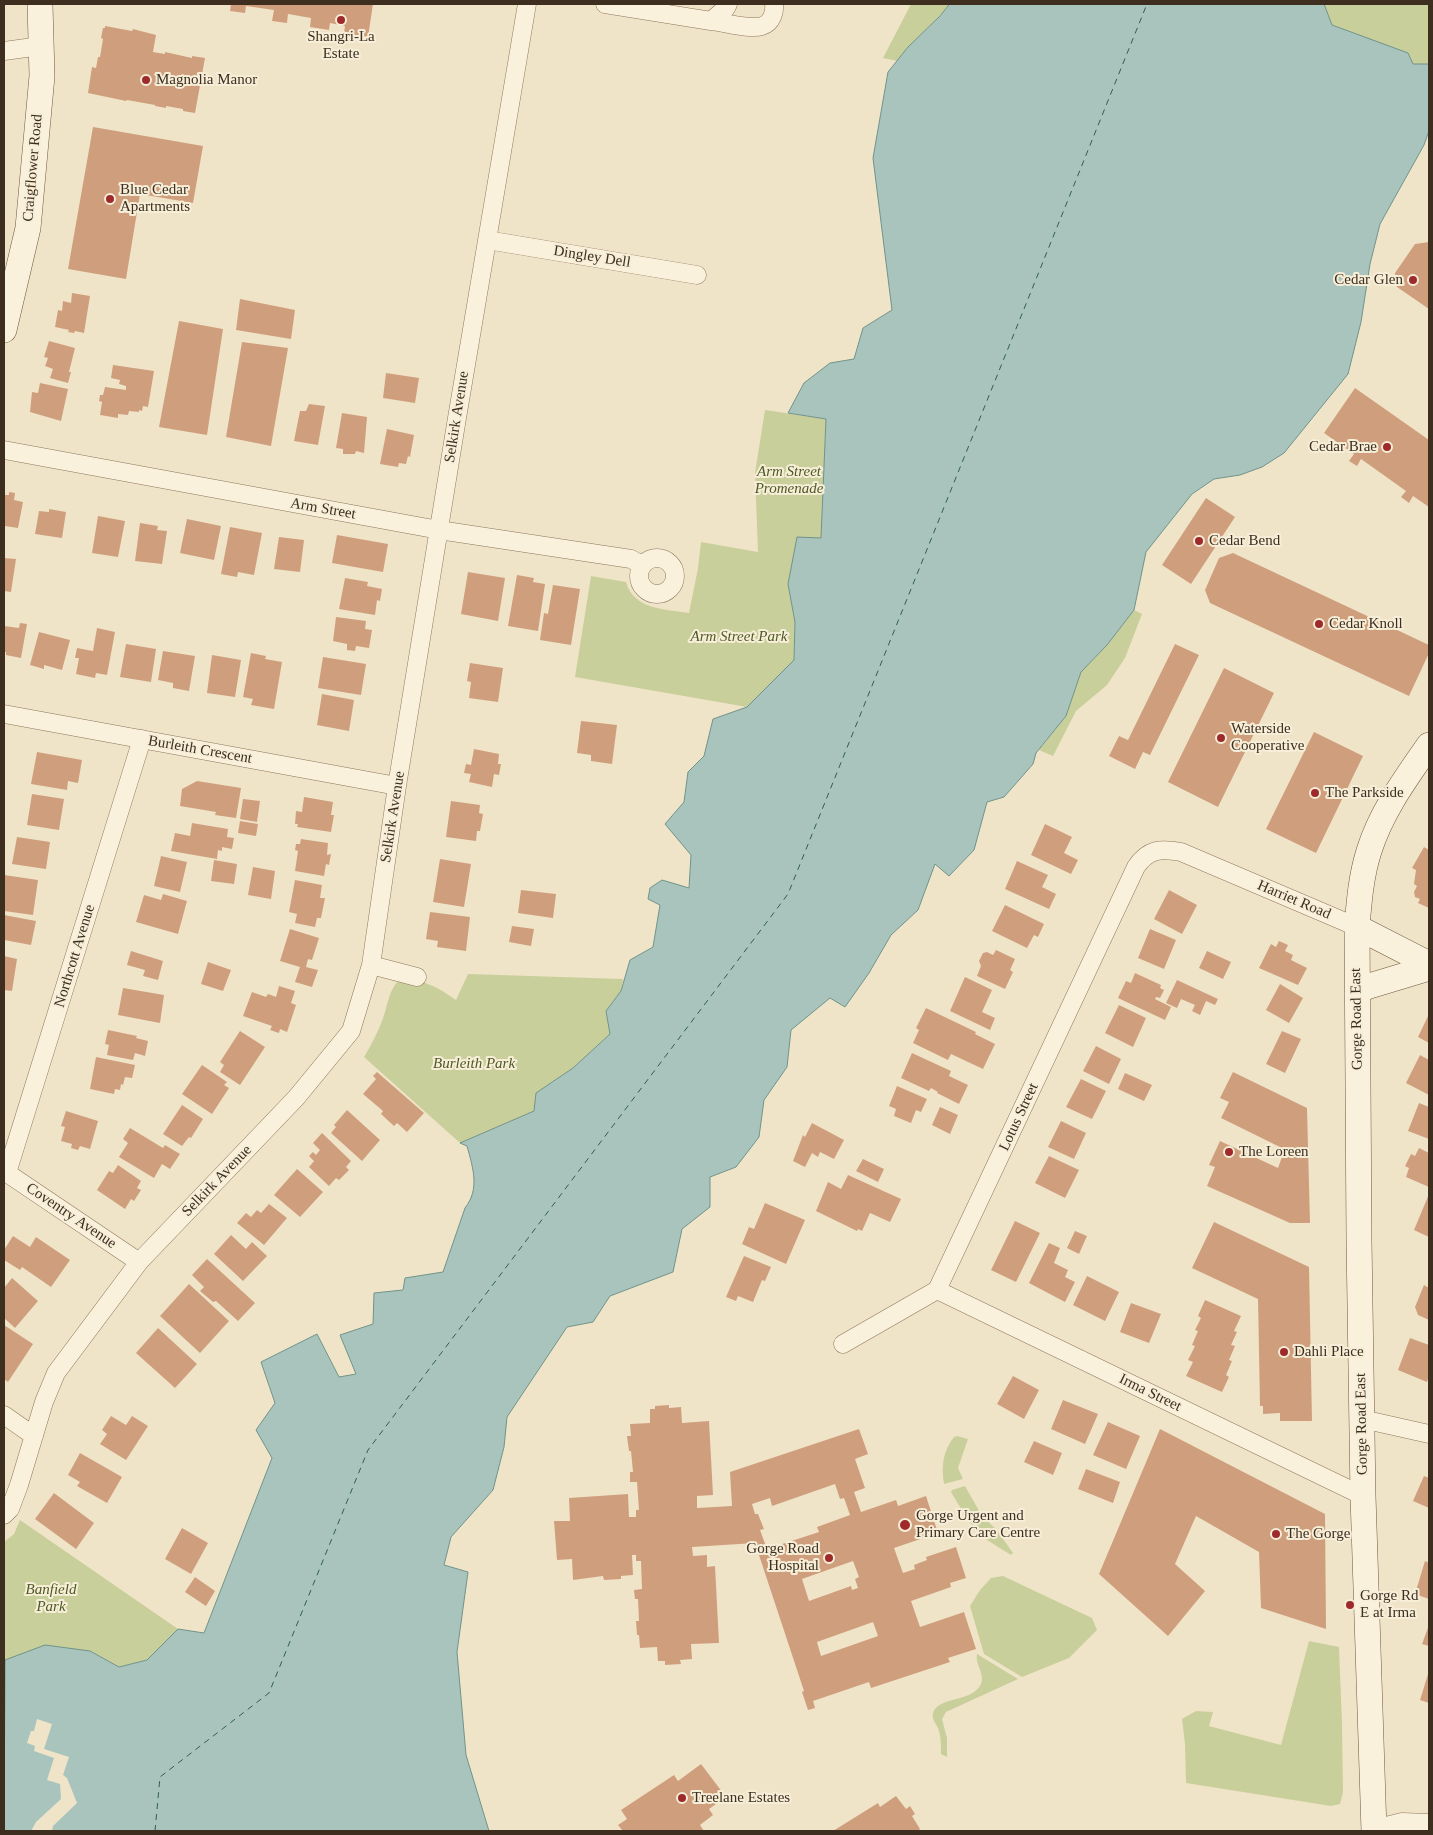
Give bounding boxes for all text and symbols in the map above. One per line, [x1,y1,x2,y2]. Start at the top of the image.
marker: Shangri-La Estate [335,14,347,26]
place label: Shangri-La Estate [307,28,375,63]
place label: Magnolia Manor [156,71,257,89]
marker: Magnolia Manor [140,74,152,86]
street label: Craigflower Road [19,113,47,223]
place label: Blue Cedar Apartments [120,181,190,216]
marker: Blue Cedar Apartments [104,193,116,205]
street label: Dingley Dell [552,242,632,272]
place label: Cedar Glen [1334,271,1403,289]
marker: Cedar Glen [1407,274,1419,286]
street label: Selkirk Avenue [441,370,473,464]
place label: Cedar Brae [1309,438,1377,456]
marker: Cedar Brae [1381,441,1393,453]
park label: Arm Street Promenade [755,463,823,498]
street label: Arm Street [289,494,357,524]
place label: Cedar Bend [1209,532,1280,550]
marker: Cedar Bend [1193,535,1205,547]
place label: Cedar Knoll [1329,615,1403,633]
marker: Cedar Knoll [1313,618,1325,630]
park label: Arm Street Park [691,628,787,646]
place label: Waterside Cooperative [1231,720,1304,755]
street label: Burleith Crescent [147,732,253,768]
marker: Waterside Cooperative [1215,732,1227,744]
street label: Selkirk Avenue [377,770,409,864]
place label: The Parkside [1325,784,1404,802]
marker: The Parkside [1309,787,1321,799]
street label: Harriet Road [1255,876,1333,924]
street label: Northcott Avenue [51,902,99,1010]
street label: Gorge Road East [1347,968,1367,1070]
park label: Burleith Park [433,1055,515,1073]
street label: Lotus Street [995,1080,1043,1154]
street label: Selkirk Avenue [178,1141,256,1221]
place label: The Loreen [1239,1143,1309,1161]
marker: The Loreen [1223,1146,1235,1158]
street label: Coventry Avenue [22,1179,120,1253]
place label: Dahli Place [1294,1343,1364,1361]
marker: Dahli Place [1278,1346,1290,1358]
street label: Irma Street [1116,1370,1184,1416]
street label: Gorge Road East [1352,1373,1372,1475]
place label: Gorge Urgent and Primary Care Centre [916,1507,1040,1542]
marker: Gorge Urgent and Primary Care Centre [898,1518,912,1532]
place label: The Gorge [1286,1525,1350,1543]
marker: The Gorge [1270,1528,1282,1540]
place label: Gorge Road Hospital [746,1540,819,1575]
marker: Gorge Road Hospital [823,1552,835,1564]
park label: Banfield Park [26,1581,76,1616]
place label: Gorge Rd E at Irma [1360,1587,1418,1622]
marker: Gorge Rd E at Irma [1344,1599,1356,1611]
place label: Treelane Estates [692,1789,790,1807]
marker: Treelane Estates [676,1792,688,1804]

